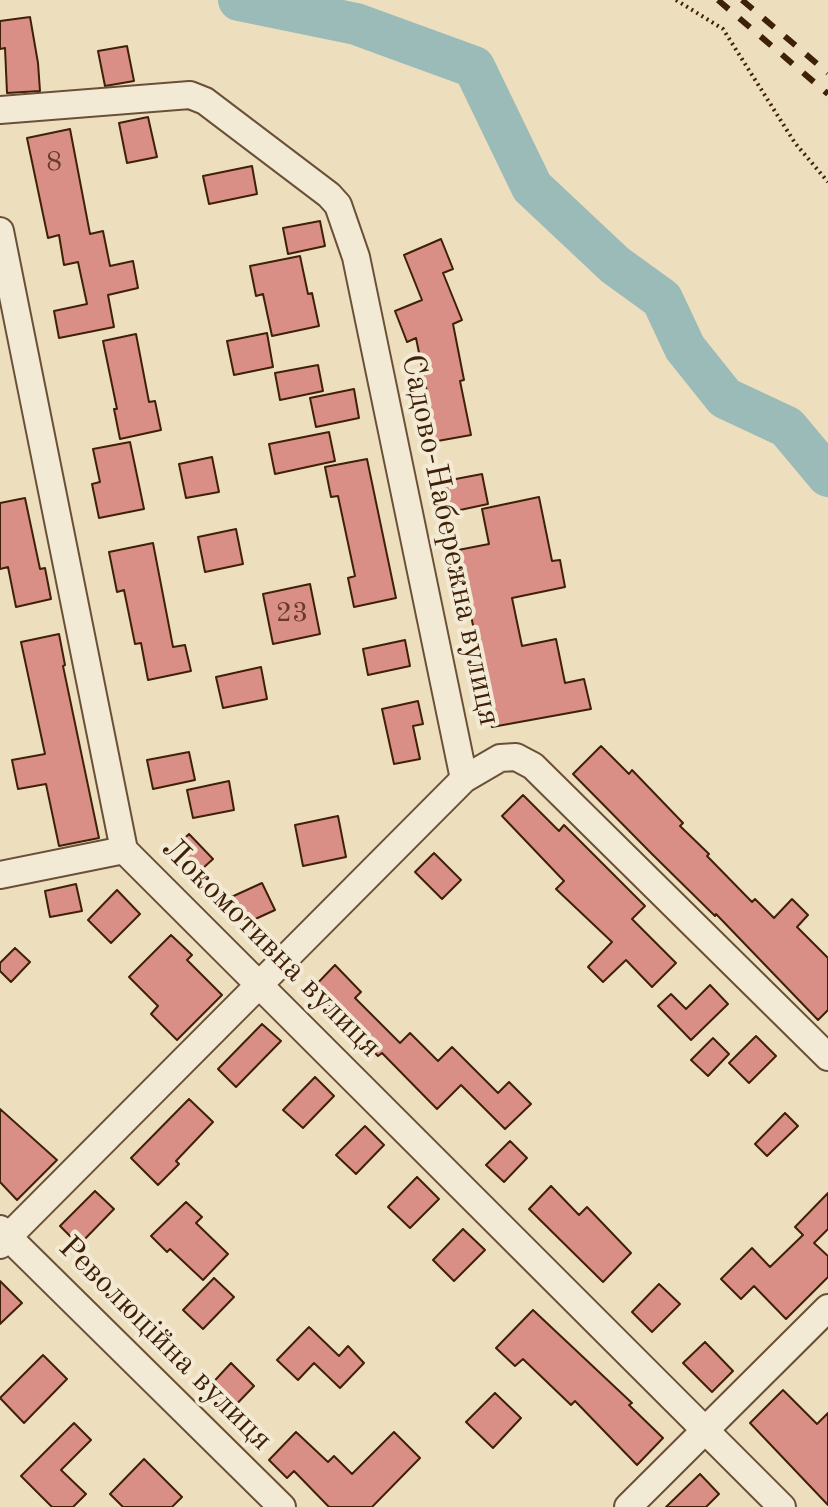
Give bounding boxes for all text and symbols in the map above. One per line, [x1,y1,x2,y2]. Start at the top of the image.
house number: 8 [46,146,62,180]
street label: Садово-Набережна вулиця [392,351,508,729]
house number: 23 [276,597,308,631]
street label: Локомотивна вулиця [153,830,389,1066]
street label: Революційна вулиця [50,1229,280,1459]

